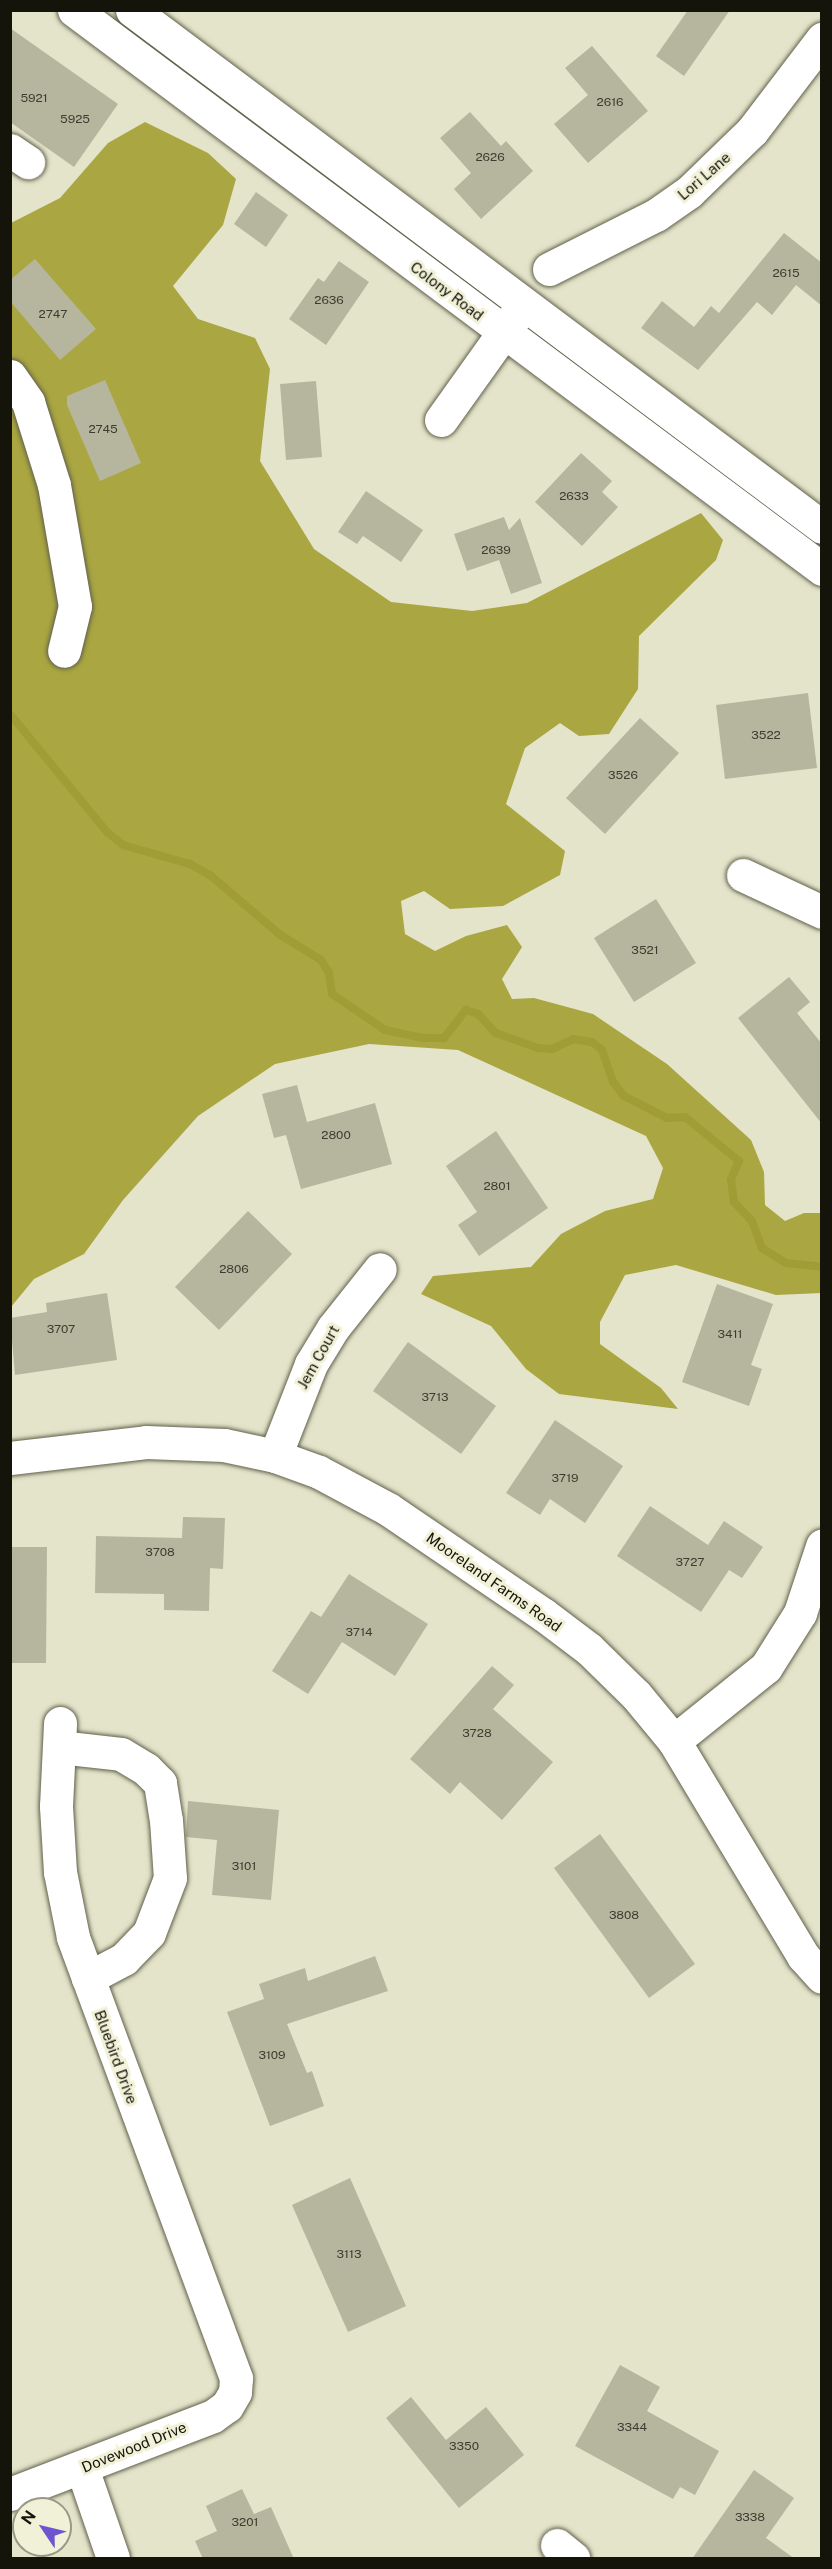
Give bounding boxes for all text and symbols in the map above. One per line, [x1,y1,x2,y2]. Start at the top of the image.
house number: 5921 [20,92,48,106]
house number: 2616 [597,96,623,110]
house number: 5925 [60,113,90,127]
street label: Lori Lane [674,148,734,204]
house number: 2626 [475,151,505,165]
street label: Colony Road [407,258,487,324]
house number: 2615 [772,267,800,281]
house number: 2636 [314,294,344,308]
house number: 2747 [39,308,67,322]
house number: 2745 [88,423,118,437]
house number: 2633 [559,490,589,504]
house number: 2639 [481,544,511,558]
house number: 3522 [751,729,781,743]
house number: 3526 [608,769,638,783]
house number: 3521 [631,944,659,958]
house number: 2800 [321,1129,351,1143]
house number: 2801 [483,1180,511,1194]
house number: 2806 [219,1263,249,1277]
street label: Jem Court [293,1322,343,1392]
house number: 3707 [47,1323,75,1337]
house number: 3411 [718,1328,742,1342]
house number: 3713 [421,1391,449,1405]
house number: 3719 [551,1472,579,1486]
street label: Mooreland Farms Road [423,1528,565,1636]
house number: 3708 [145,1546,175,1560]
house number: 3727 [676,1556,704,1570]
house number: 3714 [345,1626,373,1640]
house number: 3728 [462,1727,492,1741]
house number: 3101 [232,1860,256,1874]
house number: 3808 [609,1909,639,1923]
street label: Bluebird Drive [91,2008,141,2106]
house number: 3109 [258,2049,286,2063]
house number: 3113 [337,2248,361,2262]
street label: Dovewood Drive [79,2418,189,2476]
house number: 3344 [617,2421,647,2435]
house number: 3350 [449,2440,479,2454]
north arrow [12,2497,72,2557]
text: N [17,2507,40,2528]
house number: 3338 [735,2511,765,2525]
house number: 3201 [232,2516,258,2530]

